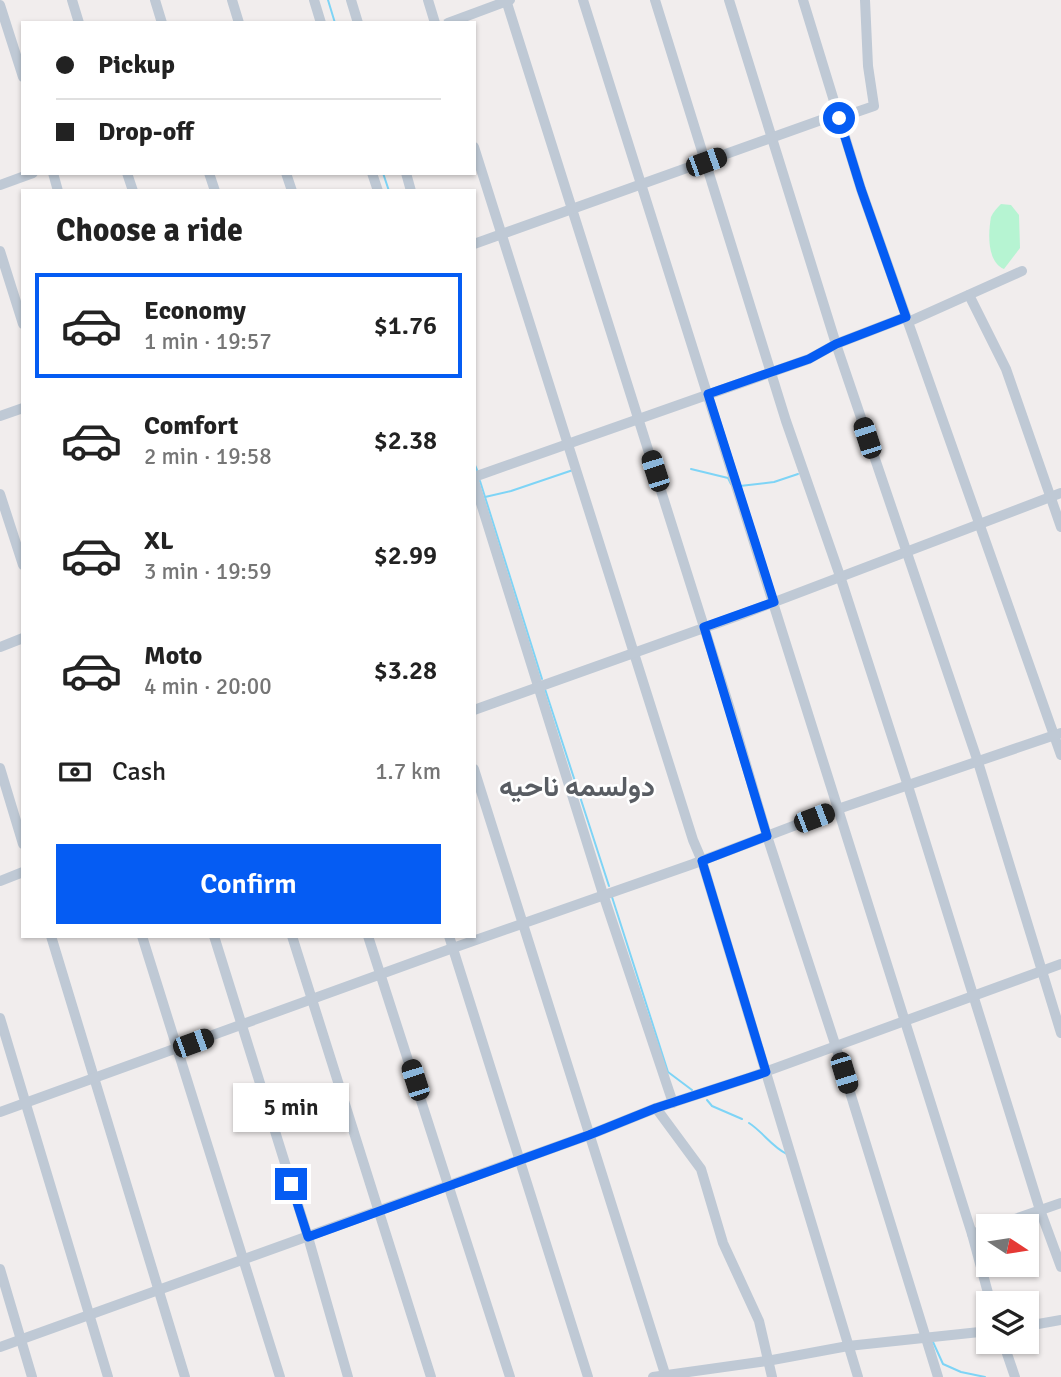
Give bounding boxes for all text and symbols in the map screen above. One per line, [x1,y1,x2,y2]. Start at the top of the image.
text: Pickup [98,49,175,81]
route start [823,102,855,134]
text: Drop-off [98,116,194,148]
car [683,145,730,179]
text: Choose a ride [56,211,243,250]
icon: car [60,294,123,357]
text: Economy [144,295,246,327]
text: $1.76 [374,310,437,342]
text: 1 min · 19:57 [144,327,272,356]
icon: car [60,409,123,472]
text: Comfort [144,410,238,442]
car [851,415,884,461]
text: $2.38 [374,425,437,457]
text: 2 min · 19:58 [144,442,272,471]
car [639,448,672,494]
icon: car [60,524,123,587]
text: XL [144,525,174,557]
text: $2.99 [374,540,437,572]
text: 3 min · 19:59 [144,557,272,586]
icon: car [60,639,123,702]
text: Moto [144,640,202,672]
text: $3.28 [374,655,437,687]
text: 4 min · 20:00 [144,672,272,701]
icon: cash [56,753,94,791]
text: Cash [112,756,166,788]
text: 1.7 km [375,757,441,786]
district label: دولسمه ناحیه [499,770,655,804]
car [791,801,838,835]
button: Confirm [56,844,441,924]
car [170,1026,217,1060]
car [828,1050,861,1096]
car [399,1057,432,1103]
callout: 5 min [233,1082,349,1132]
text: 5 min [263,1093,319,1122]
route end [275,1168,307,1200]
north arrow [976,1214,1040,1278]
map controls [976,1214,1039,1354]
button: layers [976,1291,1039,1354]

